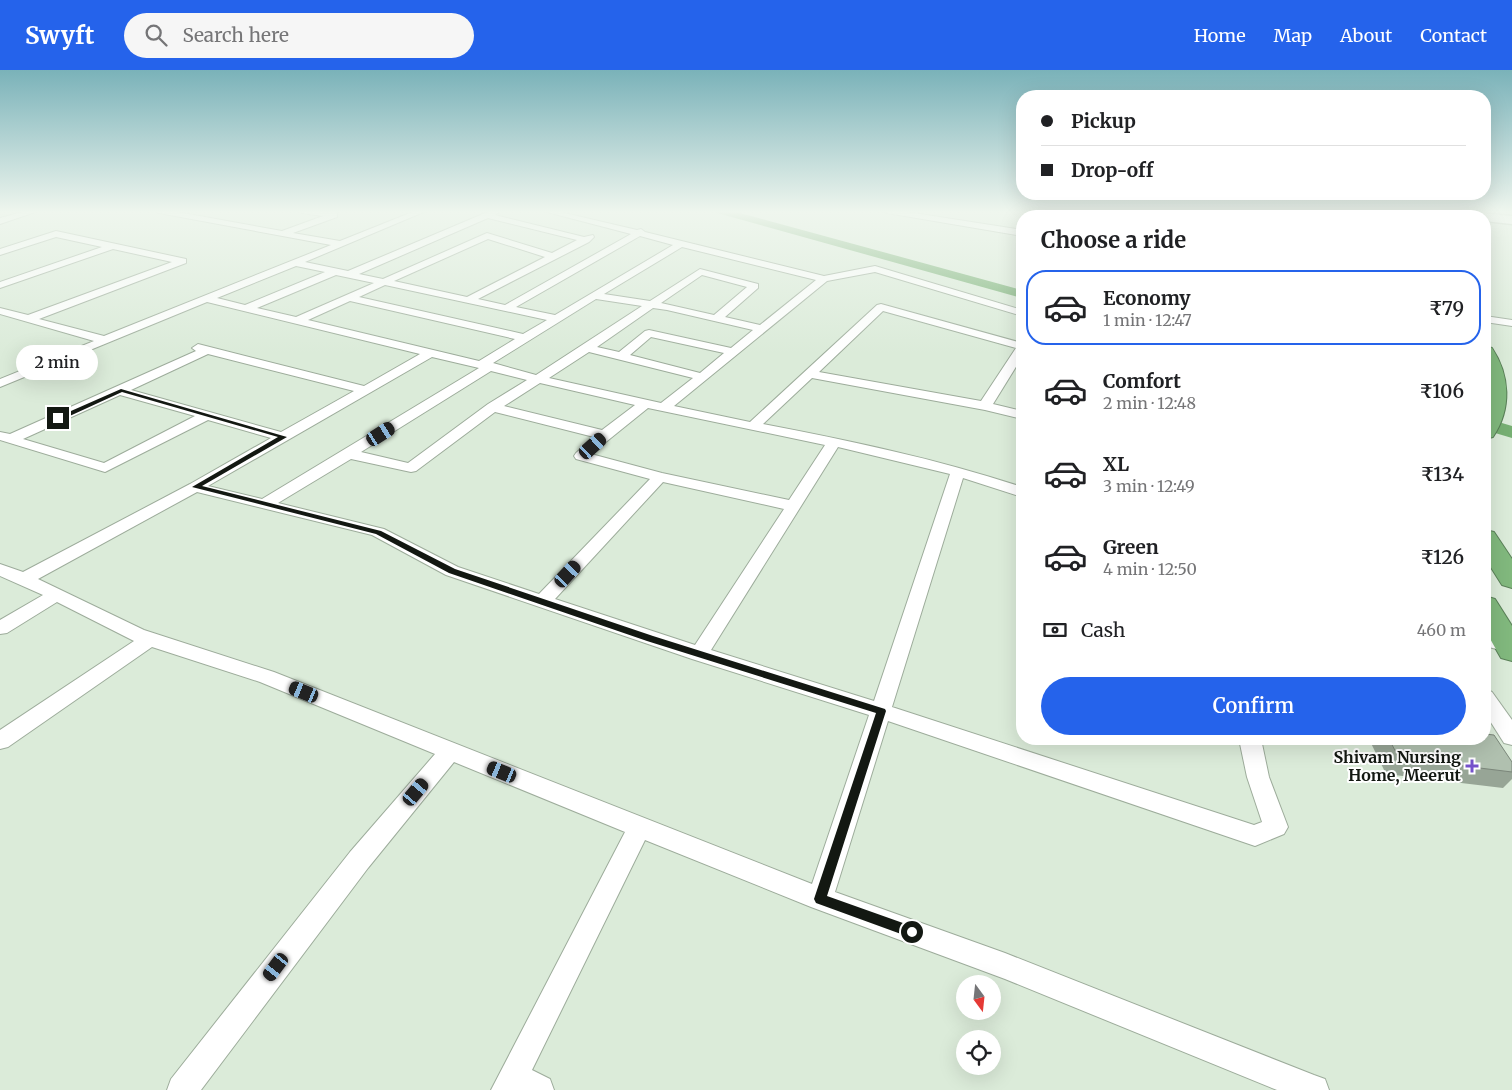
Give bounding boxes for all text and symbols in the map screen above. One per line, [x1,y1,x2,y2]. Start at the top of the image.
search box [124,13,474,58]
text: Swyft [25,20,94,51]
icon: search [142,21,170,49]
text: Search here [182,23,289,47]
text: Home [1194,24,1246,47]
text: Map [1274,24,1312,47]
text: About [1340,24,1392,47]
text: Contact [1420,24,1487,47]
text: Pickup [1071,109,1136,133]
text: Drop-off [1071,158,1153,182]
text: Choose a ride [1041,226,1186,254]
icon: car [1043,285,1088,330]
text: Economy [1103,286,1191,310]
text: ₹79 [1429,296,1464,320]
text: 1 min · 12:47 [1103,310,1192,330]
callout: 2 min [17,346,99,380]
text: 2 min [34,352,80,372]
icon: car [1043,368,1088,413]
text: Comfort [1103,369,1181,393]
text: ₹106 [1420,379,1464,403]
text: 2 min · 12:48 [1103,393,1196,413]
route end [47,407,69,429]
car [364,420,397,448]
car [576,430,609,462]
icon: car [1043,451,1088,496]
text: XL [1103,452,1129,476]
text: ₹134 [1421,462,1464,486]
text: 3 min · 12:49 [1103,476,1195,496]
icon: car [1043,534,1088,579]
text: Green [1103,535,1159,559]
text: ₹126 [1421,545,1464,569]
car [552,558,583,590]
text: 4 min · 12:50 [1103,559,1197,579]
icon: cash [1041,616,1069,644]
text: Cash [1081,618,1125,642]
text: 460 m [1417,620,1466,640]
button: Confirm [1041,677,1466,735]
car [287,679,320,705]
place label: Shivam Nursing Home, Meerut [1333,747,1462,786]
car [485,759,518,785]
marker: Shivam Nursing Home, Meerut [1465,759,1479,773]
car [400,776,431,808]
route start [901,921,923,943]
car [260,951,291,983]
north arrow [956,975,1001,1020]
map controls [956,975,1001,1075]
button: locate [956,1030,1001,1075]

